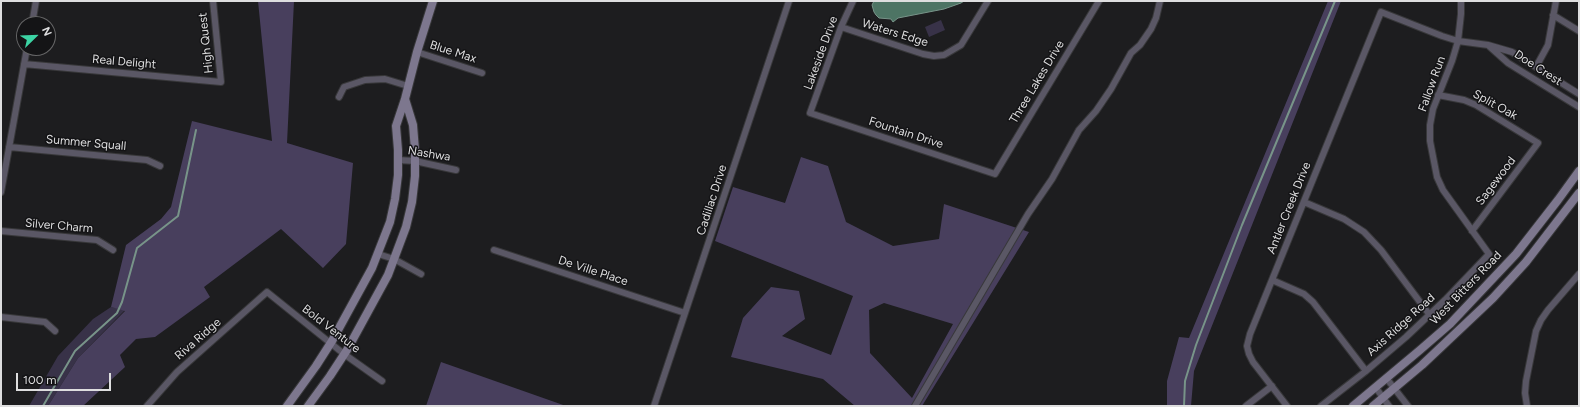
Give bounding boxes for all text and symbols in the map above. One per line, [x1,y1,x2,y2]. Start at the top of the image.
street label: High Quest [196,12,216,74]
street label: Lakeside Drive [801,14,841,92]
north arrow [16,16,56,56]
street label: Waters Edge [860,16,930,50]
text: N [39,25,54,38]
street label: Blue Max [428,38,478,66]
street label: Three Lakes Drive [1007,38,1067,126]
street label: Doe Crest [1511,47,1565,89]
street label: Real Delight [91,52,157,72]
street label: Fallow Run [1415,54,1449,114]
street label: Split Oak [1470,87,1520,123]
street label: Fountain Drive [867,114,945,152]
street label: Summer Squall [45,132,127,154]
street label: Nashwa [407,144,451,164]
street label: Sagewood [1473,154,1519,208]
street label: Antler Creek Drive [1264,160,1314,256]
street label: Cadillac Drive [694,163,730,237]
street label: Silver Charm [24,216,94,236]
street label: West Bitters Road [1427,248,1505,328]
street label: De Ville Place [556,253,630,289]
street label: Axis Ridge Road [1364,291,1438,359]
street label: Bold Venture [299,302,363,356]
street label: Riva Ridge [172,315,224,363]
scale bar [18,365,113,391]
text: 100 m [23,373,57,387]

